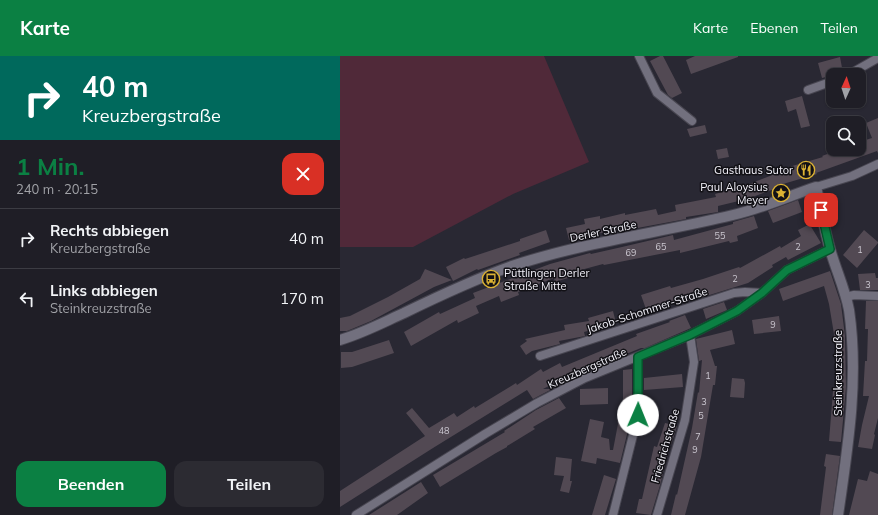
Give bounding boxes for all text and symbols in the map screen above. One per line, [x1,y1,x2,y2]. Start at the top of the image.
text: Karte [20,16,70,40]
text: Karte [693,19,728,37]
text: Ebenen [750,19,799,37]
text: Teilen [821,19,858,37]
north arrow [826,68,866,108]
map controls [826,68,866,156]
text: 40 m [82,69,148,104]
icon: right [16,72,68,124]
text: Kreuzbergstraße [82,104,221,127]
button: search [826,116,866,156]
text: 1 Min. [16,151,85,181]
button: close [282,153,324,195]
restaurant icon: Gasthaus Sutor [796,160,816,180]
place label: Gasthaus Sutor [714,163,793,177]
place label: Paul Aloysius Meyer [700,180,768,207]
text: 240 m · 20:15 [16,181,98,197]
place icon: Paul Aloysius Meyer [771,183,791,203]
pin [804,193,838,227]
icon: arrive [810,199,832,221]
street label: Derler Straße [568,217,638,245]
text: Rechts abbiegen [50,221,169,240]
icon: right [16,228,38,250]
text: 40 m [289,229,324,248]
house number: 55 [715,230,726,241]
text: Kreuzbergstraße [50,240,150,256]
house number: 65 [656,241,667,252]
house number: 2 [795,241,801,252]
house number: 1 [857,244,863,255]
house number: 69 [626,247,636,258]
place label: Püttlingen Derler Straße Mitte [504,266,589,293]
bus stop icon: Püttlingen Derler Straße Mitte [481,269,501,289]
house number: 2 [732,273,738,284]
house number: 3 [865,279,871,290]
text: Links abbiegen [50,281,158,300]
street label: Jakob-Schommer-Straße [585,284,709,336]
icon: left [16,288,38,310]
text: 170 m [280,289,324,308]
text: Steinkreuzstraße [50,300,152,316]
house number: 9 [770,319,776,330]
street label: Steinkreuzstraße [831,330,845,416]
street label: Kreuzbergstraße [545,344,629,392]
house number: 1 [705,370,711,381]
position arrow [617,394,659,436]
house number: 3 [701,396,707,407]
street label: Friedrichstraße [648,407,682,485]
house number: 5 [698,410,704,421]
house number: 48 [439,425,449,436]
house number: 7 [695,431,701,442]
house number: 9 [692,444,698,455]
button: Beenden [16,461,166,507]
button: Teilen [174,461,324,507]

